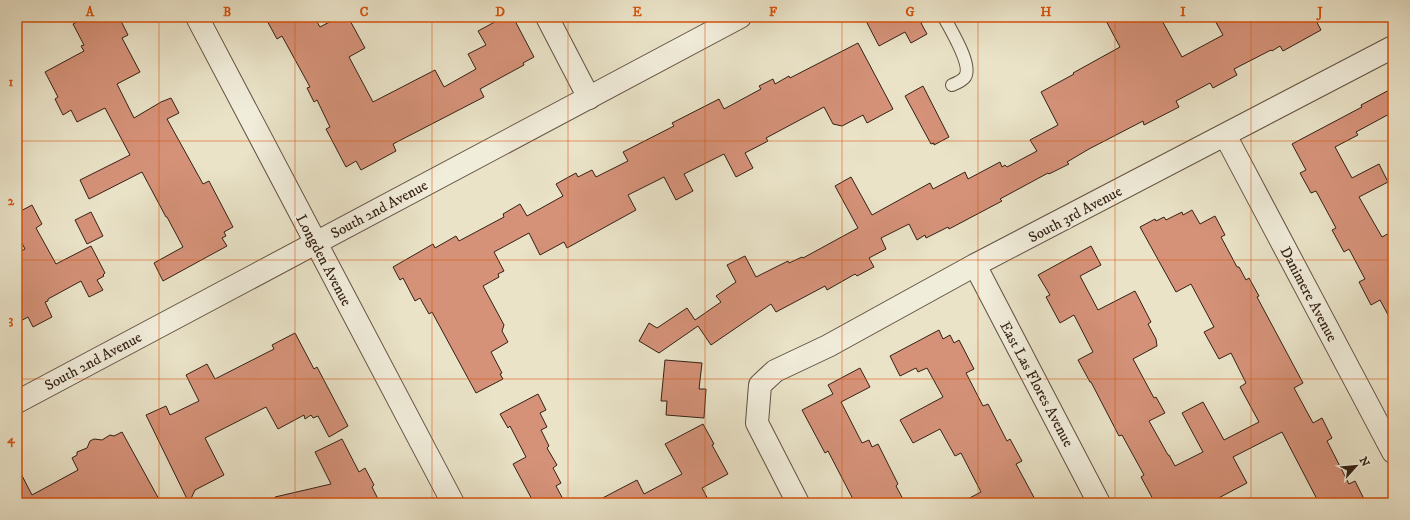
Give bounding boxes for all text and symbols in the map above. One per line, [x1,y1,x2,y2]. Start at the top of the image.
text: A [85,4,95,20]
text: B [223,4,231,20]
text: C [360,4,369,20]
text: D [495,4,505,20]
text: E [632,4,642,20]
text: F [769,4,778,20]
text: G [905,4,915,20]
text: H [1041,4,1052,20]
text: I [1180,4,1186,20]
text: J [1315,4,1323,21]
text: 1 [9,74,14,90]
street label: South 2nd Avenue [327,176,431,243]
street label: South 3rd Avenue [1025,182,1125,247]
text: 2 [8,193,15,209]
street label: Longden Avenue [291,211,356,309]
street label: Danimere Avenue [1276,243,1342,345]
text: 3 [9,312,14,328]
street label: East Las Flores Avenue [995,318,1078,450]
street label: South 2nd Avenue [41,328,145,395]
text: 4 [6,431,15,448]
north arrow [1336,446,1376,486]
text: N [1356,455,1372,469]

